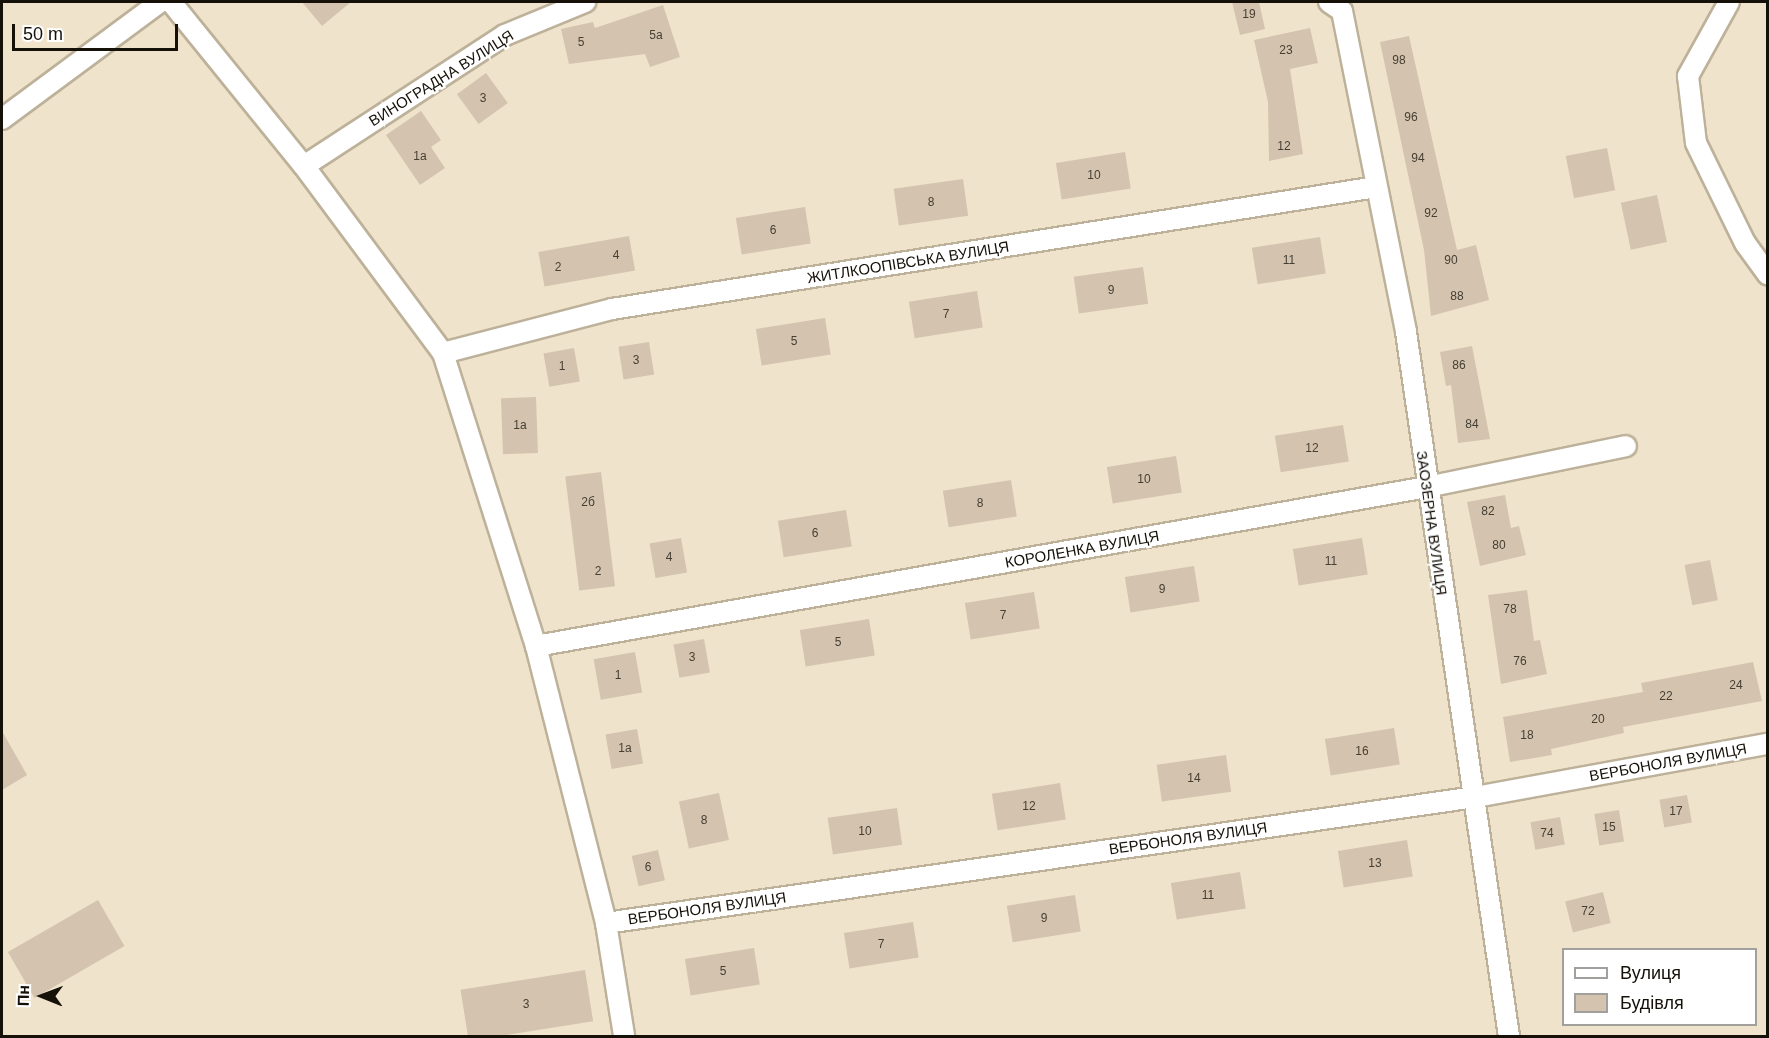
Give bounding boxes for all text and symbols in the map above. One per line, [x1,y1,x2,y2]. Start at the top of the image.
house number: 19 [1242,8,1256,22]
scale bar [15,12,182,50]
text: 50 m [23,24,63,44]
street label: ВИНОГРАДНА ВУЛИЦЯ [365,26,517,130]
house number: 5а [649,29,663,43]
house number: 5 [578,36,584,50]
house number: 23 [1279,44,1293,58]
house number: 98 [1392,54,1406,68]
house number: 3 [480,92,486,106]
house number: 96 [1404,111,1418,125]
house number: 12 [1277,140,1291,154]
house number: 1а [413,150,427,164]
house number: 94 [1411,152,1425,166]
house number: 10 [1087,169,1101,183]
house number: 8 [928,196,934,210]
house number: 92 [1424,207,1438,221]
house number: 6 [770,224,776,238]
street label: ЖИТЛКООПІВСЬКА ВУЛИЦЯ [806,237,1010,287]
house number: 4 [613,249,619,263]
house number: 11 [1283,254,1295,268]
house number: 90 [1444,254,1458,268]
house number: 2 [555,261,561,275]
house number: 9 [1108,284,1114,298]
house number: 88 [1450,290,1464,304]
house number: 7 [943,308,949,322]
house number: 5 [791,335,797,349]
house number: 3 [633,354,639,368]
house number: 86 [1452,359,1466,373]
house number: 1 [559,360,565,374]
house number: 84 [1465,418,1479,432]
house number: 1а [513,419,527,433]
house number: 12 [1305,442,1319,456]
street label: ЗАОЗЕРНА ВУЛИЦЯ [1413,450,1451,596]
house number: 10 [1137,473,1151,487]
house number: 2б [581,496,595,510]
house number: 8 [977,497,983,511]
house number: 82 [1481,505,1495,519]
house number: 6 [812,527,818,541]
street label: КОРОЛЕНКА ВУЛИЦЯ [1004,527,1160,571]
house number: 80 [1492,539,1506,553]
house number: 4 [666,551,672,565]
house number: 11 [1325,555,1337,569]
house number: 2 [595,565,601,579]
house number: 9 [1159,583,1165,597]
house number: 78 [1503,603,1517,617]
house number: 7 [1000,609,1006,623]
house number: 5 [835,636,841,650]
house number: 3 [689,651,695,665]
house number: 76 [1513,655,1527,669]
house number: 1 [615,669,621,683]
house number: 24 [1729,679,1743,693]
house number: 22 [1659,690,1673,704]
house number: 20 [1591,713,1605,727]
house number: 18 [1520,729,1534,743]
street label: ВЕРБОНОЛЯ ВУЛИЦЯ [1588,739,1748,785]
house number: 1а [618,742,632,756]
house number: 16 [1355,745,1369,759]
house number: 14 [1187,772,1201,786]
house number: 12 [1022,800,1036,814]
house number: 17 [1669,805,1683,819]
house number: 8 [701,814,707,828]
street label: ВЕРБОНОЛЯ ВУЛИЦЯ [1108,818,1268,858]
house number: 15 [1602,821,1616,835]
house number: 10 [858,825,872,839]
house number: 74 [1540,827,1554,841]
house number: 13 [1368,857,1382,871]
house number: 6 [645,861,651,875]
street label: ВЕРБОНОЛЯ ВУЛИЦЯ [627,888,787,928]
house number: 11 [1202,889,1214,903]
house number: 72 [1581,905,1595,919]
house number: 9 [1041,912,1047,926]
house number: 7 [878,938,884,952]
legend [1562,948,1757,1026]
text: Вулиця [1620,963,1681,983]
house number: 5 [720,965,726,979]
north arrow [12,966,72,1026]
text: Пн [15,985,32,1006]
text: Будівля [1620,993,1684,1013]
house number: 3 [523,998,529,1012]

